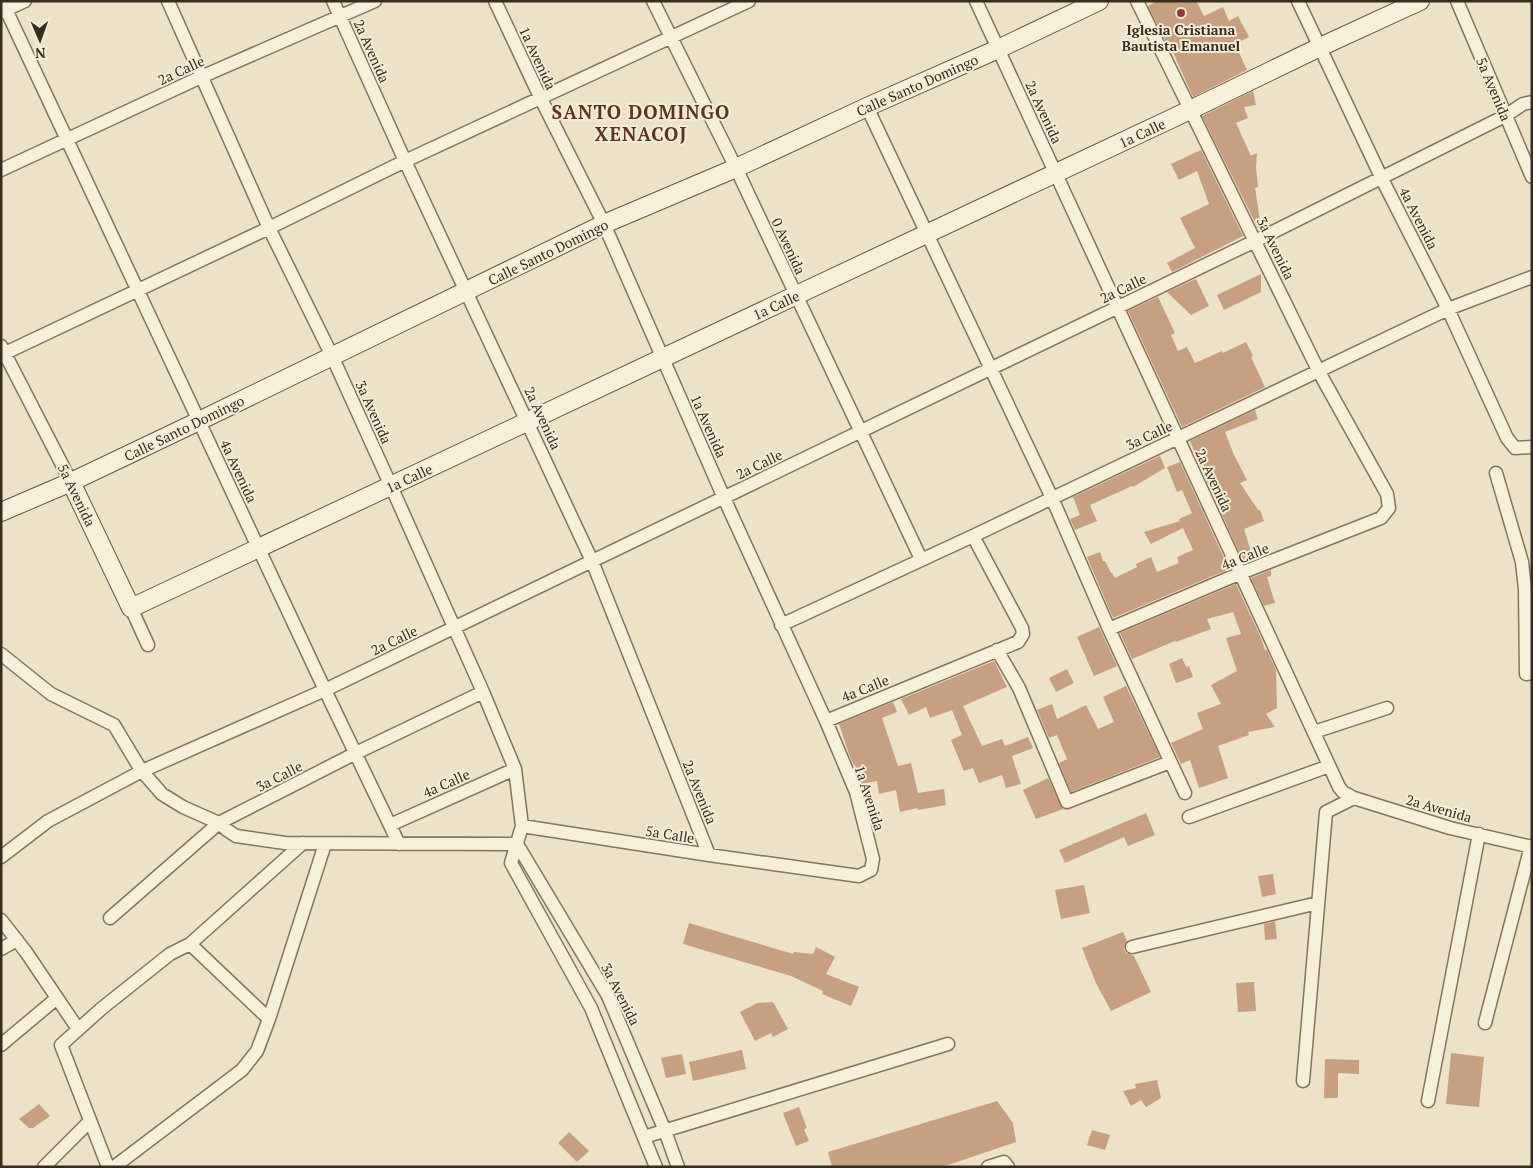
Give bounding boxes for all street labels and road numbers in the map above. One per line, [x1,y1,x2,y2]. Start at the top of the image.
street label: 2a Avenida [350,16,394,86]
street label: 1a Avenida [515,23,561,93]
street label: Calle Santo Domingo [853,49,981,120]
street label: 2a Calle [155,51,207,89]
street label: 5a Avenida [1472,54,1516,124]
street label: 2a Avenida [1021,77,1067,147]
street label: 1a Calle [1116,114,1168,152]
street label: 4a Avenida [1395,184,1443,252]
street label: 3a Avenida [1253,214,1299,282]
street label: Calle Santo Domingo [485,215,612,289]
street label: 0 Avenida [768,215,810,277]
street label: 2a Calle [1097,269,1149,307]
street label: 1a Calle [750,286,802,324]
street label: 3a Avenida [352,377,396,447]
street label: 2a Avenida [520,383,566,453]
street label: Calle Santo Domingo [121,391,248,465]
street label: 1a Avenida [687,391,731,461]
street label: 3a Calle [1123,416,1175,454]
street label: 4a Avenida [216,436,262,506]
street label: 2a Calle [733,445,785,483]
street label: 2a Avenida [1191,445,1237,515]
street label: 1a Calle [383,459,435,497]
street label: 5a Avenida [54,461,100,529]
street label: 4a Calle [1218,538,1272,574]
street label: 2a Calle [368,621,420,659]
street label: 4a Calle [838,670,892,706]
street label: 3a Calle [253,756,305,796]
street label: 2a Avenida [679,757,721,827]
street label: 1a Avenida [851,763,889,833]
street label: 4a Calle [420,764,472,802]
street label: 2a Avenida [1404,790,1474,826]
street label: 5a Calle [644,821,696,847]
street label: 3a Avenida [597,960,645,1028]

